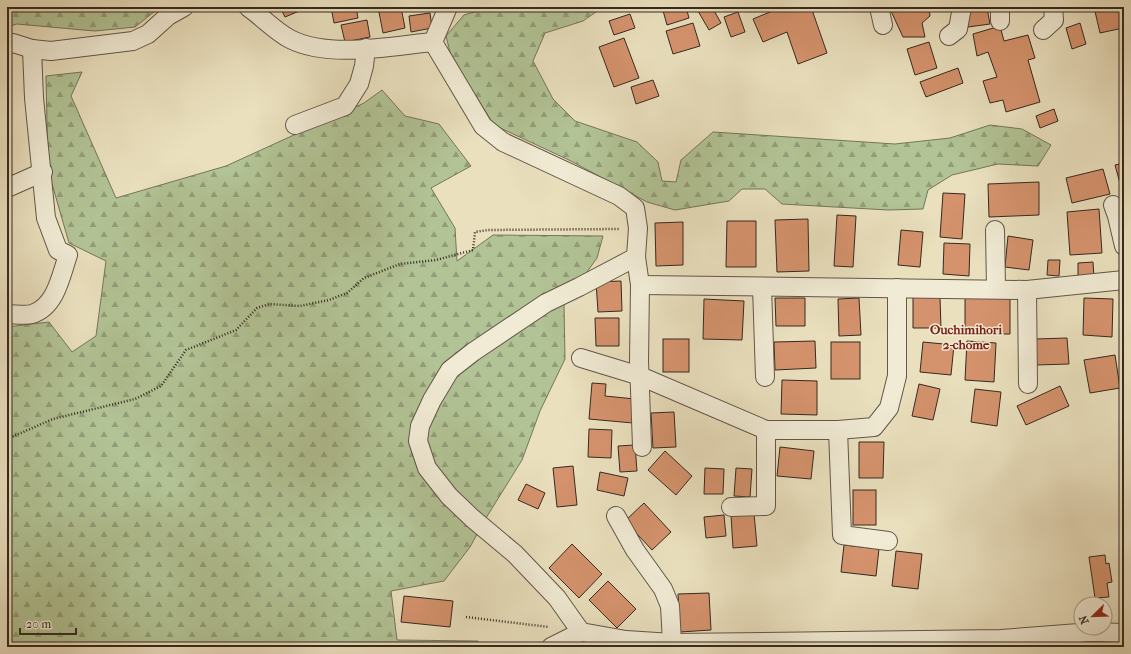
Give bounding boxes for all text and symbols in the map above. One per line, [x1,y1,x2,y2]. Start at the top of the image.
district label: Ouchimihori 2-chome [930,322,1002,352]
north arrow [1073,596,1113,636]
scale bar [20,610,76,636]
text: N [1076,613,1092,626]
text: 20 m [26,617,51,631]

